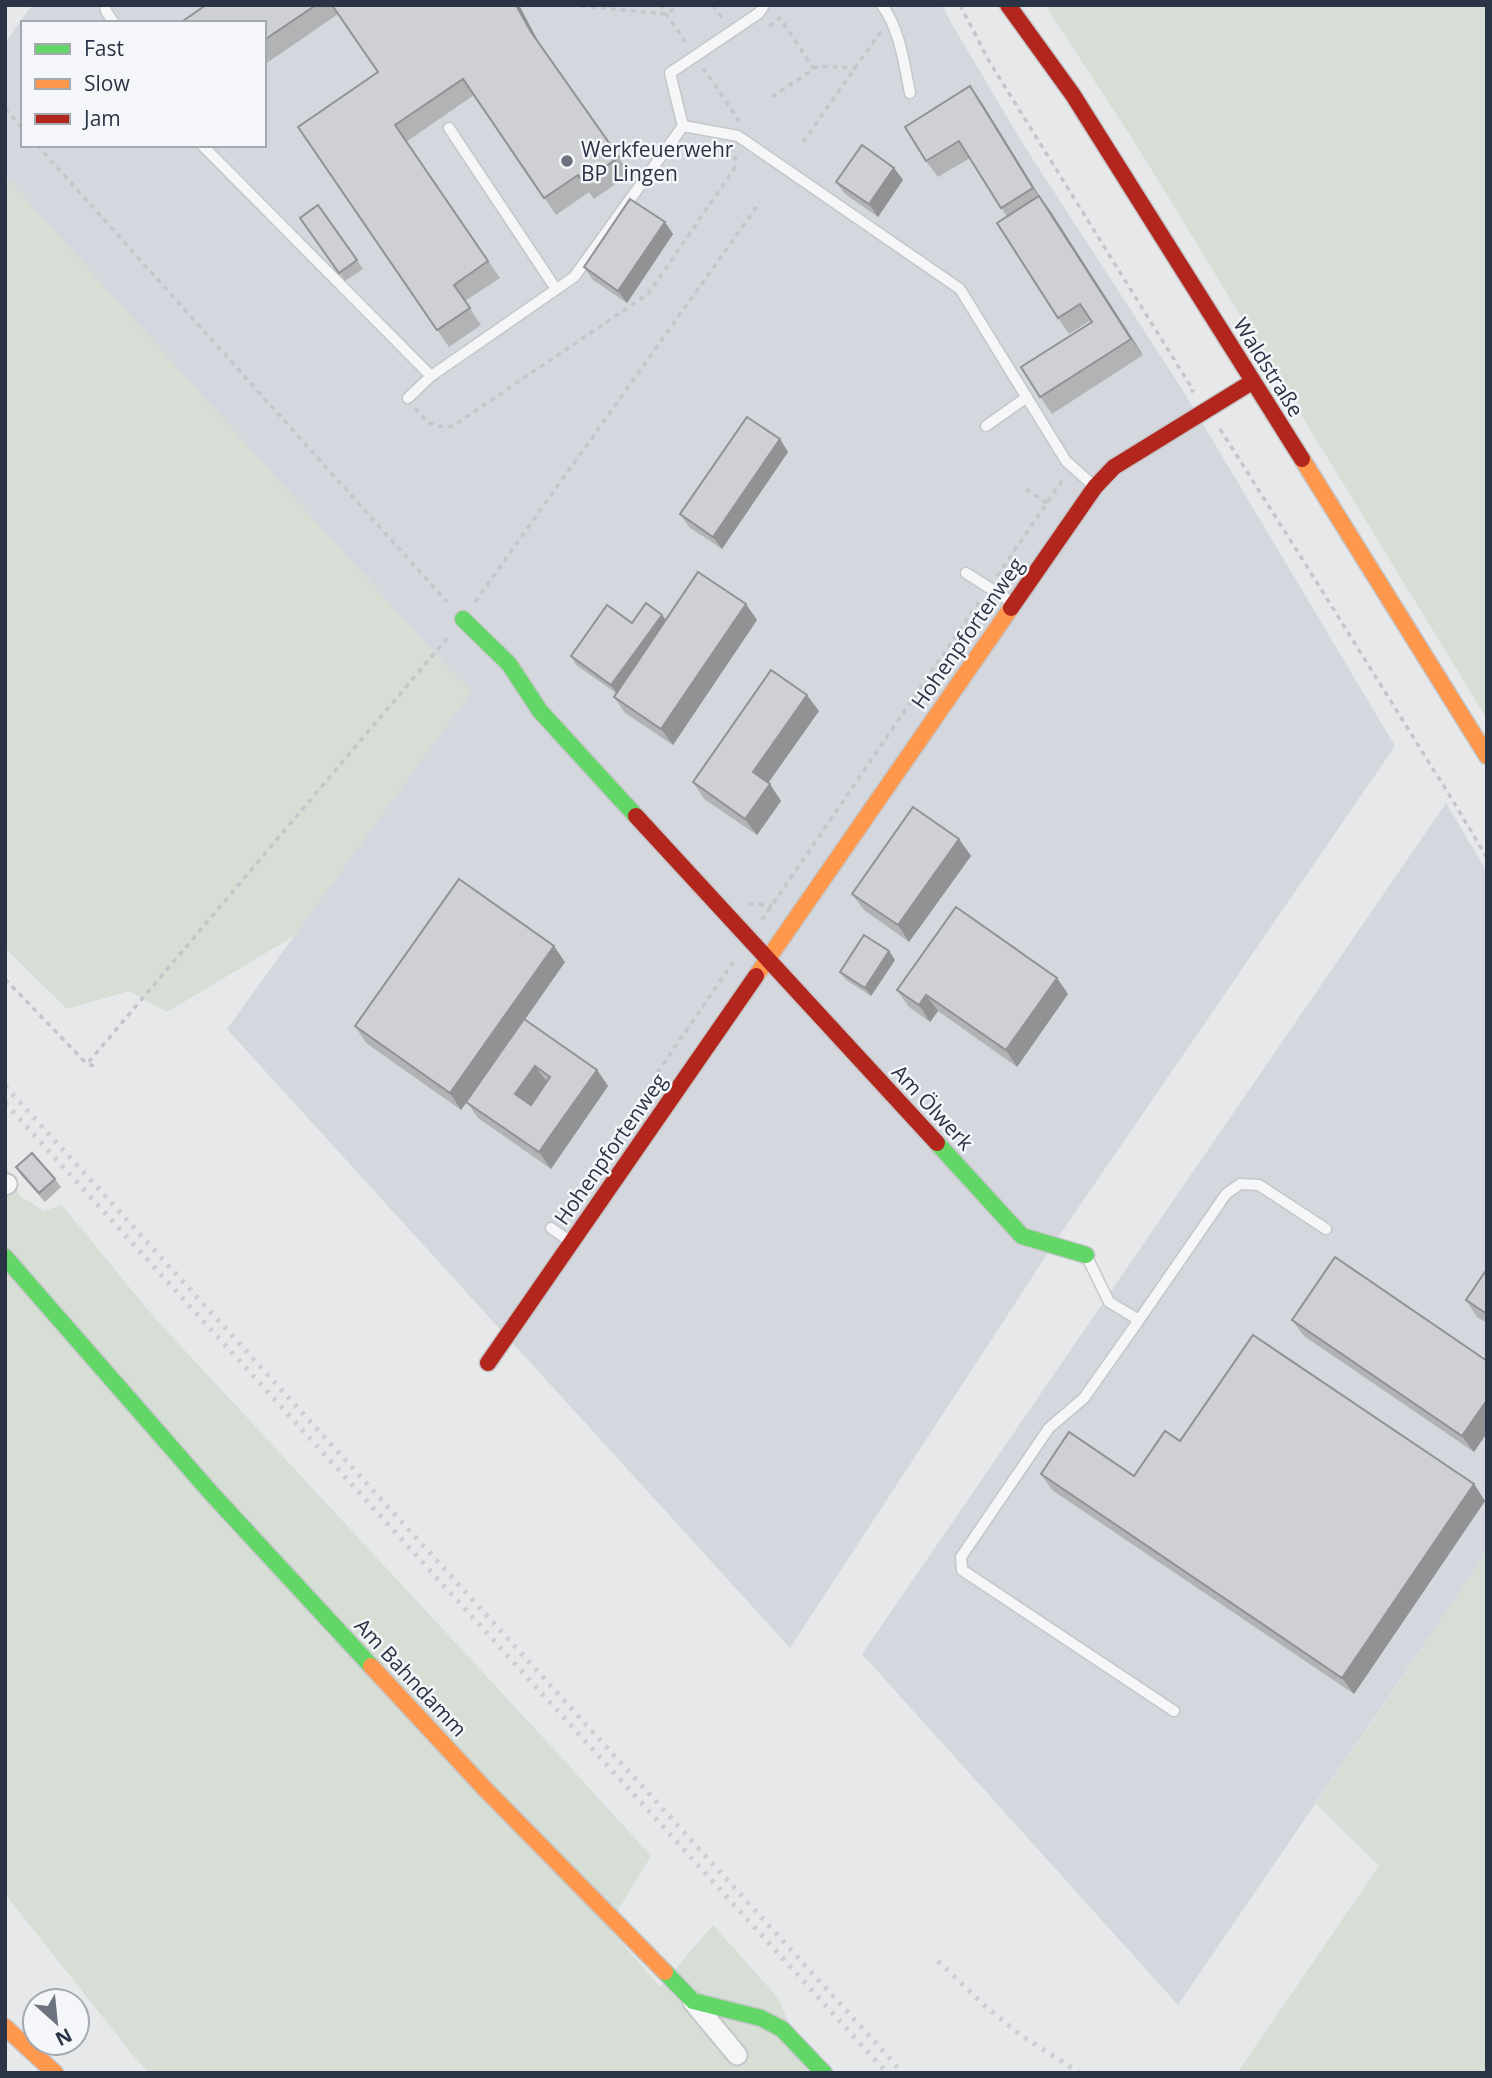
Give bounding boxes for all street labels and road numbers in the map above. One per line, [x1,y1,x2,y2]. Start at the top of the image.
street label: Waldstraße [1227,312,1311,422]
street label: Hohenpfortenweg [904,552,1030,714]
street label: Am Ölwerk [886,1058,980,1156]
street label: Hohenpfortenweg [547,1068,673,1230]
street label: Am Bahndamm [349,1612,473,1742]

